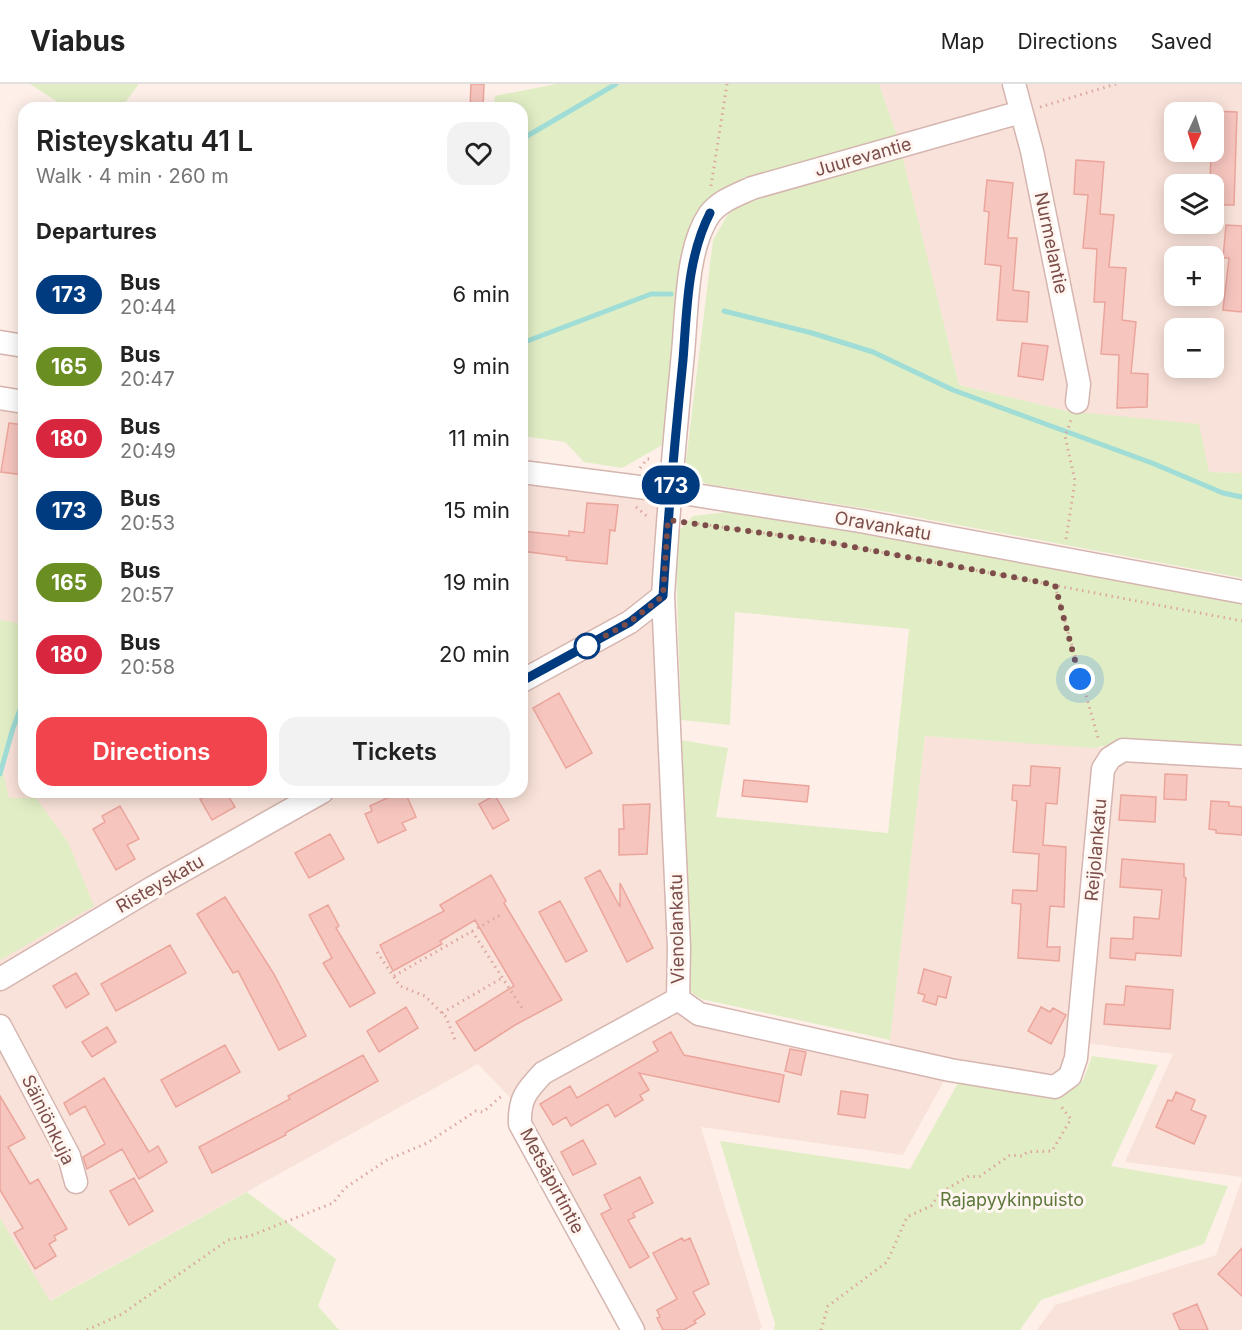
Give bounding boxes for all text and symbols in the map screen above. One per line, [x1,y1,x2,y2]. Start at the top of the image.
text: Viabus [30,24,126,58]
text: Map [941,29,984,54]
text: Directions [1017,29,1118,54]
text: Saved [1151,29,1212,54]
north arrow [1164,102,1224,162]
map controls [1164,102,1224,378]
button: heart [447,122,510,185]
text: Risteyskatu 41 L [36,124,253,158]
street label: Juurevantie [812,133,914,180]
text: Walk · 4 min · 260 m [36,164,229,188]
button: layers [1164,174,1224,234]
street label: Nurmelantie [1030,190,1073,296]
text: Departures [36,218,157,244]
button: + [1164,246,1224,306]
text: Bus [120,269,161,295]
text: 6 min [453,281,510,307]
text: 173 [52,282,86,307]
text: 20:44 [120,295,176,319]
button: − [1164,318,1224,378]
text: Bus [120,341,161,367]
text: 9 min [453,353,510,379]
text: 165 [51,354,87,379]
text: 20:47 [120,367,175,391]
text: Bus [120,413,161,439]
text: 11 min [448,425,510,451]
text: 180 [51,426,87,451]
text: 20:49 [120,439,176,463]
line badge: 173 [636,466,706,504]
text: 173 [654,473,688,498]
text: Bus [120,485,161,511]
text: 15 min [444,497,510,523]
text: 173 [52,498,86,523]
street label: Oravankatu [833,507,933,544]
text: 20:53 [120,511,175,535]
text: Bus [120,557,161,583]
text: 19 min [444,569,510,595]
text: 165 [51,570,87,595]
text: 20:57 [120,583,174,607]
text: Bus [120,629,161,655]
unlabelled marker [574,633,600,659]
text: 20 min [439,641,510,667]
text: 180 [51,642,87,667]
text: 20:58 [120,655,175,679]
your location [1065,664,1095,694]
button: Directions [36,717,267,786]
button: Tickets [279,717,510,786]
street label: Reijolankatu [1081,798,1110,902]
street label: Risteyskatu [112,850,207,917]
street label: Vienolankatu [665,874,688,984]
street label: Säiniönkuja [18,1071,79,1168]
street label: Metsäpirtintie [516,1125,589,1237]
park label: Rajapyykinpuisto [940,1189,1084,1210]

